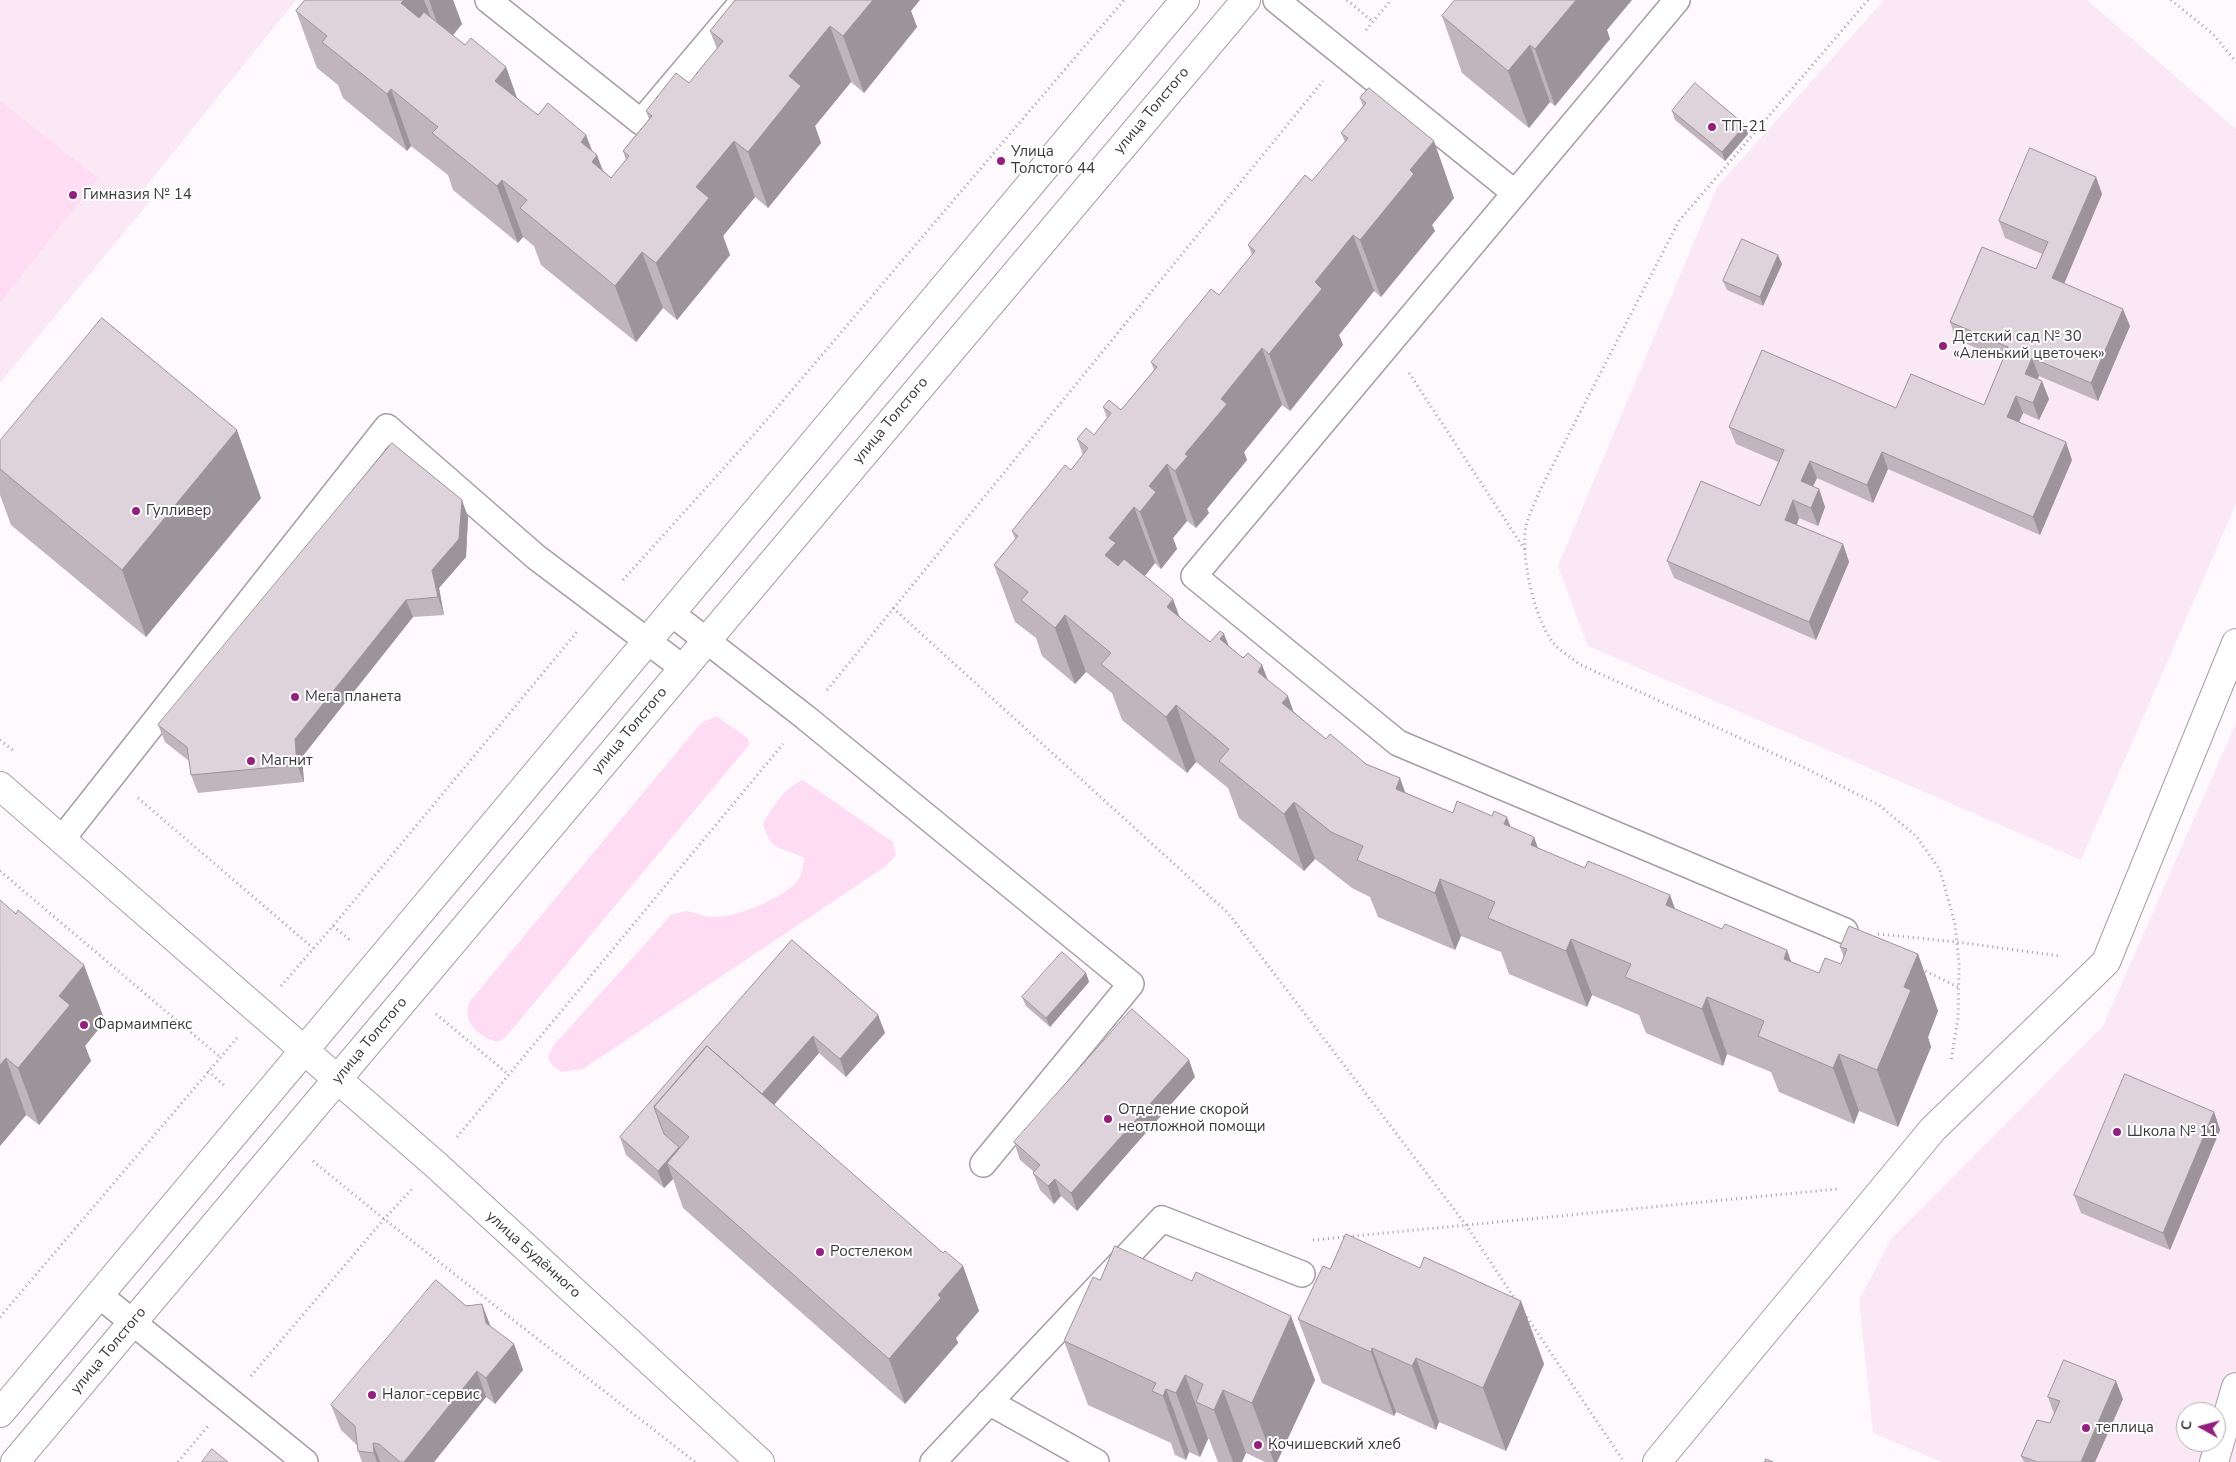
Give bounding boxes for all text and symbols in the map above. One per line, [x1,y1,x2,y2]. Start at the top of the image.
street label: улица Толстого [1110,64,1194,158]
place label: ТП-21 [1722,118,1767,136]
marker: ТП-21 [1706,121,1718,133]
place label: Улица Толстого 44 [1011,143,1095,178]
marker: Улица Толстого 44 [995,155,1007,167]
place label: Гимназия № 14 [83,186,192,204]
marker: Гимназия № 14 [67,189,79,201]
place label: Детский сад № 30 «Аленький цветочек» [1953,328,2105,363]
marker: Детский сад № 30 «Аленький цветочек» [1937,340,1949,352]
street label: улица Толстого [849,374,933,468]
place label: Гулливер [146,502,211,520]
marker: Гулливер [130,505,142,517]
street label: улица Толстого [588,684,672,778]
place label: Мега планета [305,688,402,706]
marker: Мега планета [289,691,301,703]
place label: Магнит [261,752,313,770]
marker: Магнит [245,755,257,767]
street label: улица Толстого [328,994,412,1088]
place label: Фармаимпекс [94,1016,192,1034]
marker: Фармаимпекс [78,1019,90,1031]
place label: Отделение скорой неотложной помощи [1118,1101,1266,1136]
marker: Отделение скорой неотложной помощи [1102,1113,1114,1125]
place label: Школа № 11 [2127,1123,2218,1141]
marker: Школа № 11 [2111,1126,2123,1138]
street label: улица Будённого [482,1208,584,1302]
place label: Ростелеком [830,1243,913,1261]
marker: Ростелеком [814,1246,826,1258]
street label: улица Толстого [67,1304,151,1398]
place label: Налог-сервис [382,1386,480,1404]
marker: Налог-сервис [366,1389,378,1401]
north arrow [2176,1402,2226,1452]
place label: теплица [2096,1419,2154,1437]
text: С [2177,1419,2197,1431]
marker: теплица [2080,1422,2092,1434]
place label: Кочишевский хлеб [1268,1436,1401,1454]
marker: Кочишевский хлеб [1252,1439,1264,1451]

